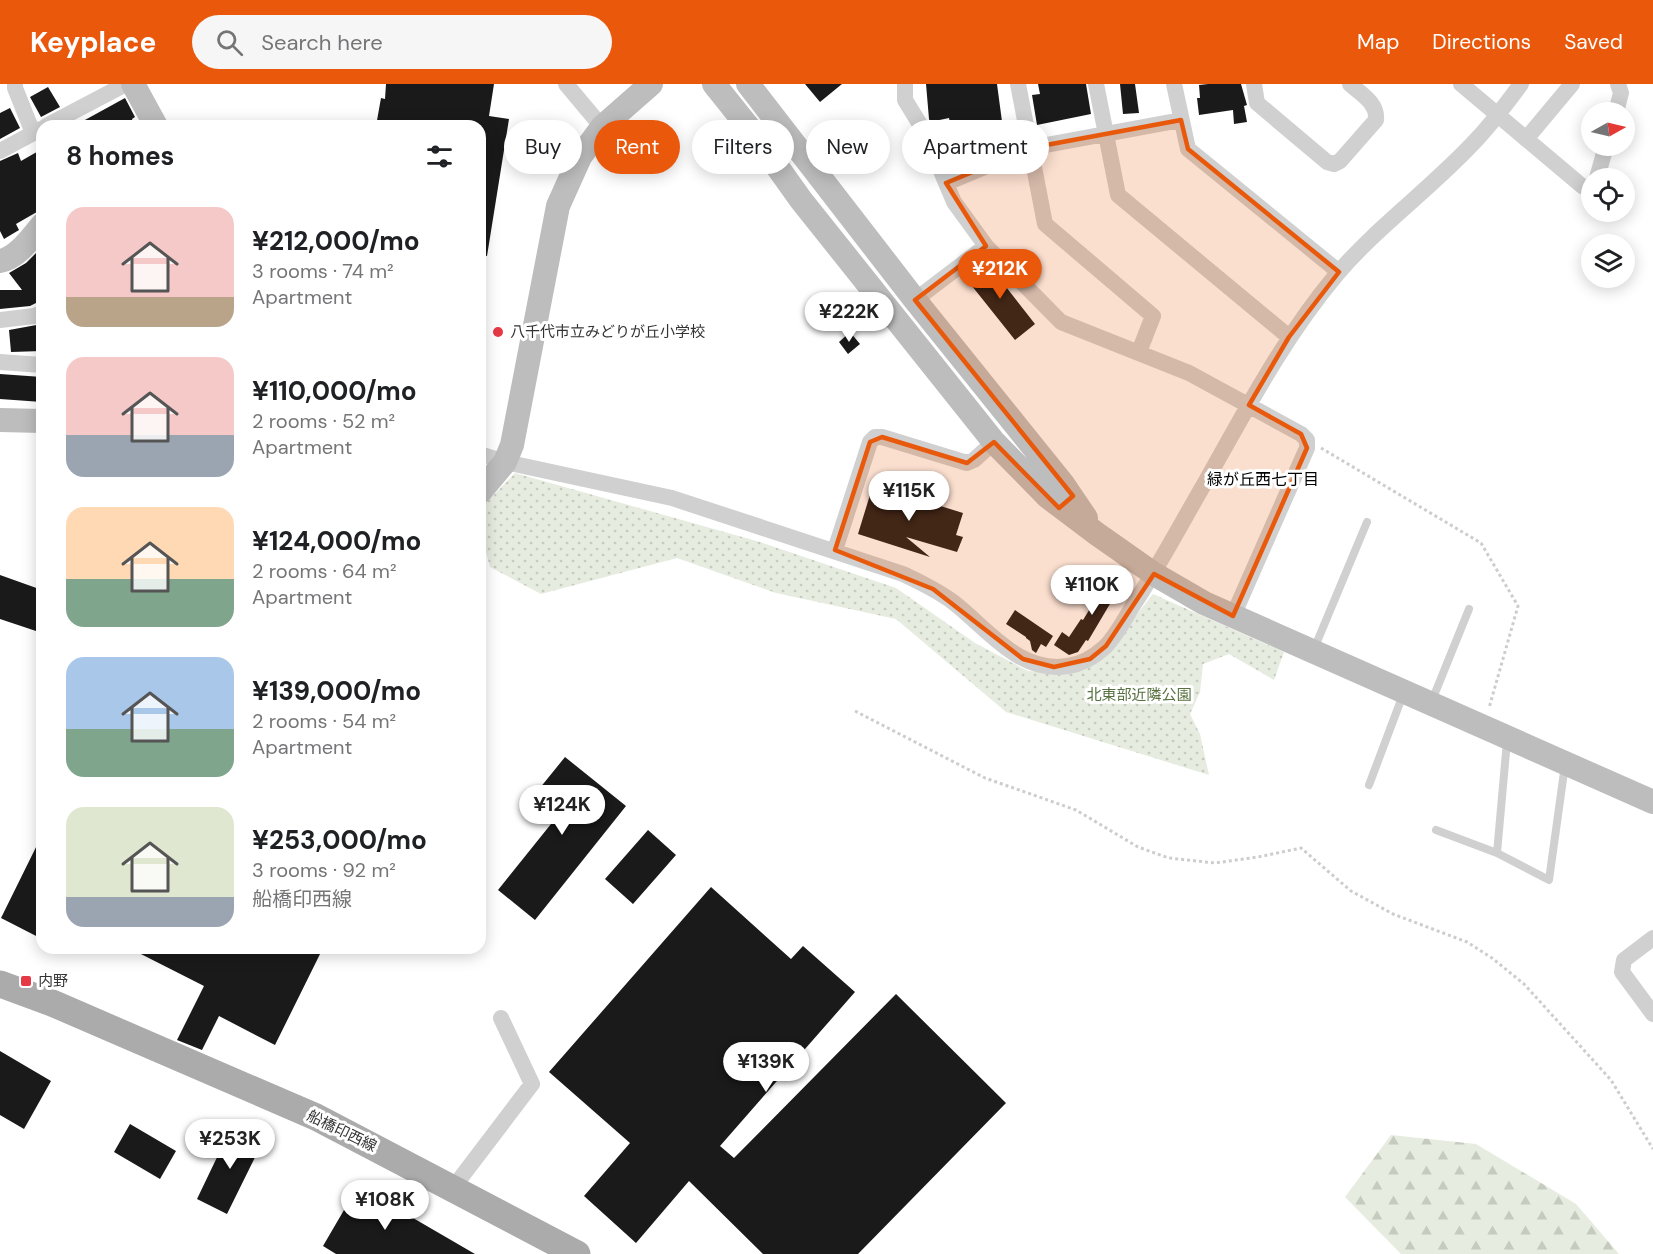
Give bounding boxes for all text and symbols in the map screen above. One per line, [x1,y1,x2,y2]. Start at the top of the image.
search box [192,15,612,69]
text: Keyplace [30,24,156,61]
icon: search [213,26,246,59]
text: Search here [261,28,383,57]
text: Map [1357,28,1399,56]
text: Directions [1432,28,1531,56]
text: Saved [1564,28,1623,56]
north arrow [1581,102,1635,156]
map controls [1581,102,1635,288]
chip: Buy [504,120,582,174]
chip: Rent [594,120,680,174]
chip: Filters [692,120,794,174]
chip: New [806,120,890,174]
chip: Apartment [902,120,1049,174]
text: 8 homes [66,139,174,173]
icon: filters [423,140,456,173]
button: locate [1581,168,1635,222]
text: ¥212,000/mo [252,224,420,258]
icon: home [114,231,186,303]
button: layers [1581,234,1635,288]
pin: ¥212K [958,249,1042,300]
text: ¥212K [972,255,1028,281]
text: 3 rooms · 74 m² [252,258,394,284]
text: Apartment [252,284,352,310]
pin: ¥222K [807,292,891,343]
text: ¥222K [819,298,879,324]
place label: 八千代市立みどりが丘小学校 [510,322,705,342]
marker: 八千代市立みどりが丘小学校 [491,325,505,339]
text: ¥110,000/mo [252,374,417,408]
icon: home [114,381,186,453]
text: 2 rooms · 52 m² [252,408,395,434]
text: Apartment [252,434,352,460]
district label: 緑が丘西七丁目 [1207,469,1319,490]
pin: ¥115K [867,471,951,522]
text: ¥115K [882,477,936,503]
text: ¥124,000/mo [252,524,421,558]
icon: home [114,531,186,603]
text: 2 rooms · 64 m² [252,558,396,584]
pin: ¥110K [1050,565,1134,616]
text: ¥110K [1065,571,1119,597]
text: Apartment [252,584,352,610]
text: ¥139,000/mo [252,674,421,708]
icon: home [114,681,186,753]
park label: 北東部近隣公園 [1086,685,1192,705]
text: 2 rooms · 54 m² [252,708,396,734]
text: Apartment [252,734,352,760]
pin: ¥124K [520,785,604,836]
text: ¥124K [533,791,591,817]
text: ¥253,000/mo [252,823,427,857]
icon: home [114,831,186,903]
text: 3 rooms · 92 m² [252,857,396,883]
text: 船橋印西線 [252,886,352,912]
place label: 内野 [38,971,68,991]
marker: 内野 [19,974,33,988]
pin: ¥139K [724,1042,808,1093]
text: ¥139K [737,1048,795,1074]
street label: 船橋印西線 [304,1106,380,1156]
pin: ¥253K [188,1119,272,1170]
text: ¥253K [199,1125,261,1151]
pin: ¥108K [343,1180,427,1231]
text: ¥108K [355,1186,415,1212]

